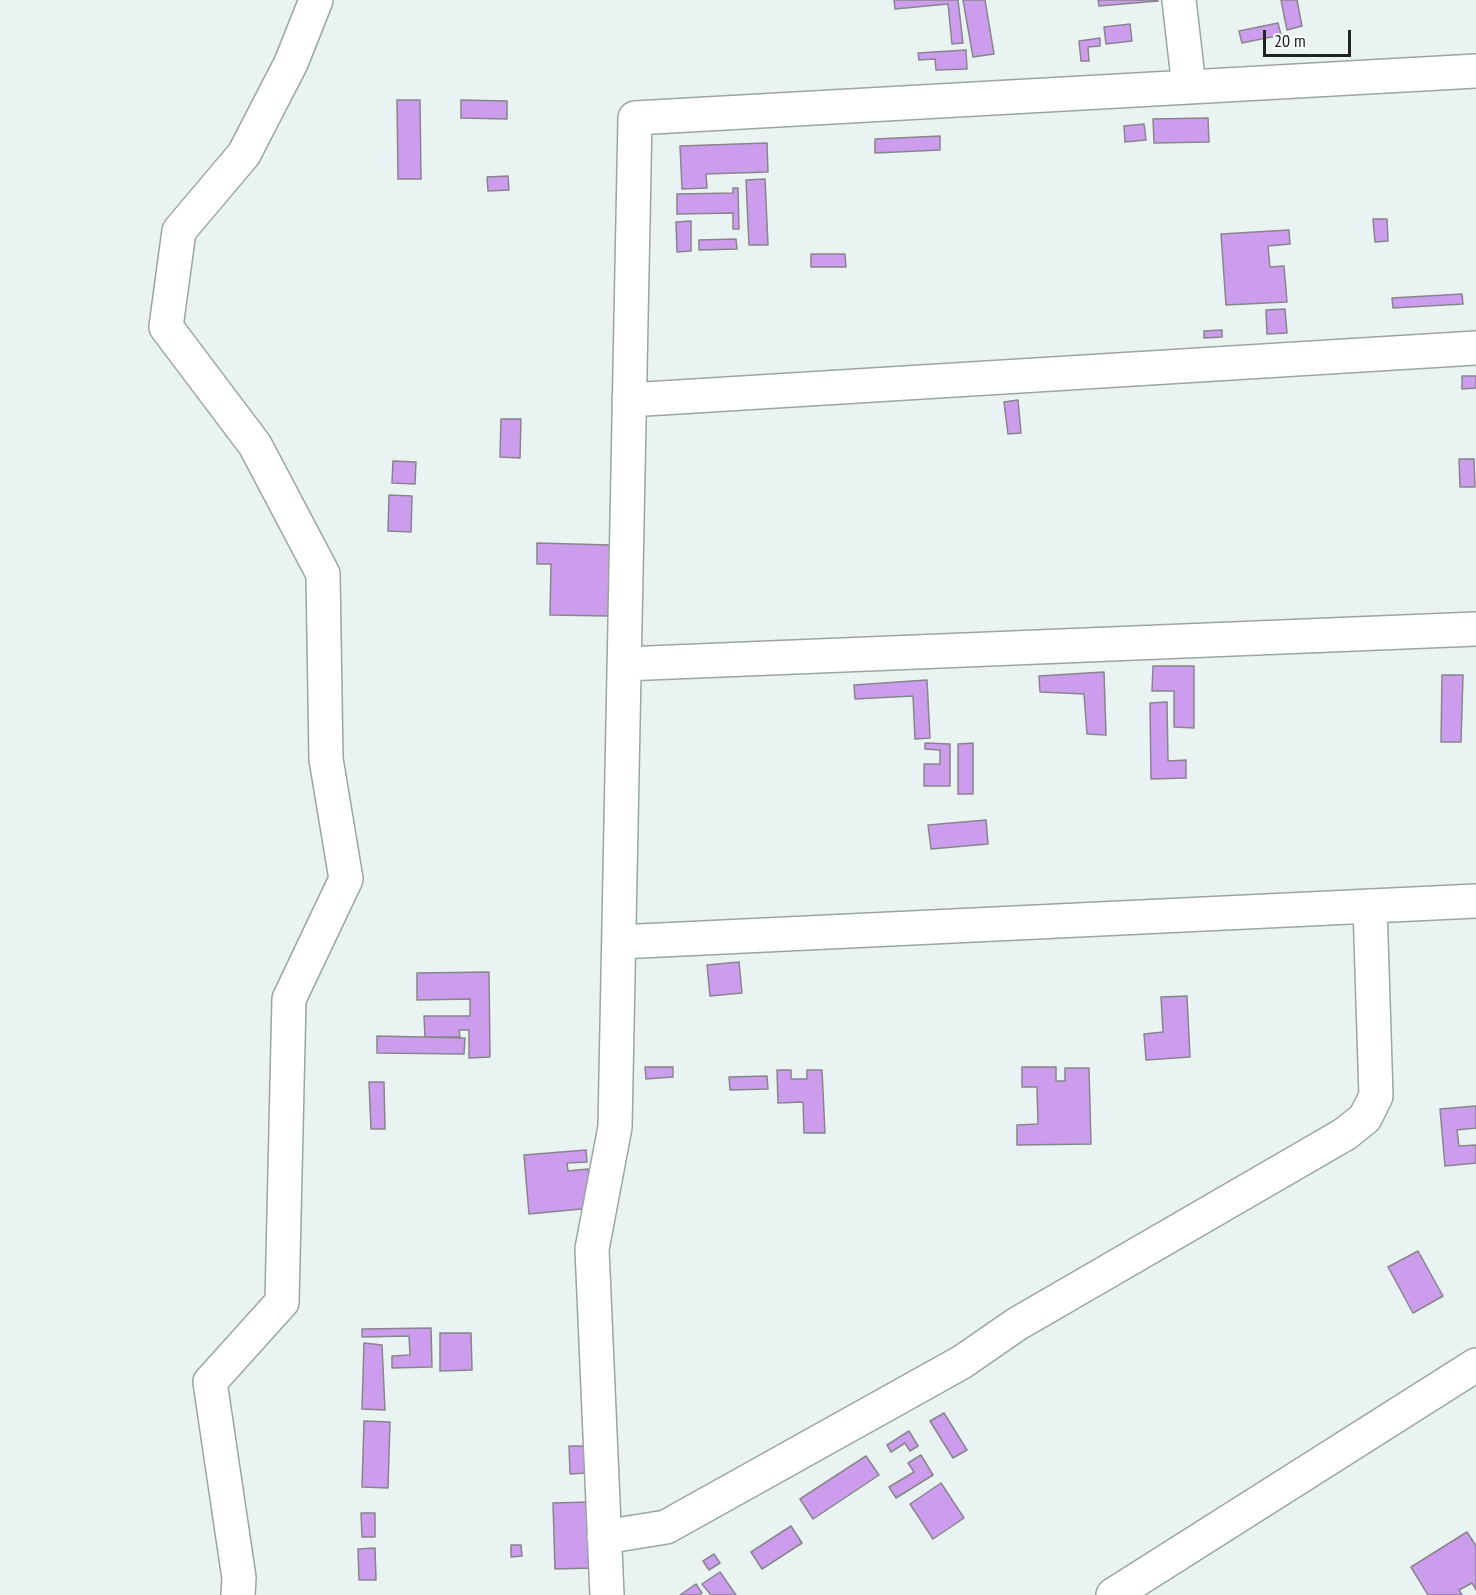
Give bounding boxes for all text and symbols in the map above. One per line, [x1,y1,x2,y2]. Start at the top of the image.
scale bar [1266,18,1354,56]
text: 20 m [1274,29,1306,52]

